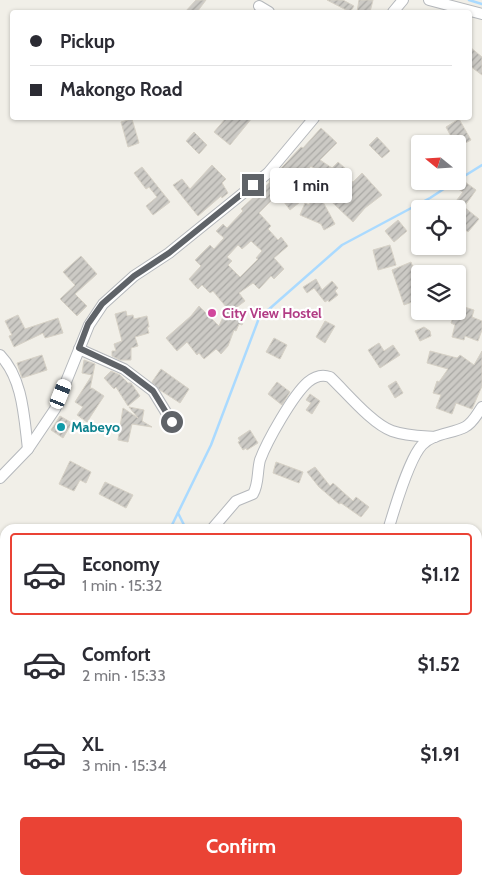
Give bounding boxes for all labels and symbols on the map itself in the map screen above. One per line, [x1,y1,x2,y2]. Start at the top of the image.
north arrow [411,135,466,190]
callout: 1 min [270,168,353,202]
route end [242,174,264,196]
place label: City View Hostel [222,304,322,322]
marker: City View Hostel [206,307,218,319]
car [48,377,73,411]
route start [161,411,183,433]
place label: Mabeyo [71,418,120,436]
marker: Mabeyo [55,421,67,433]

